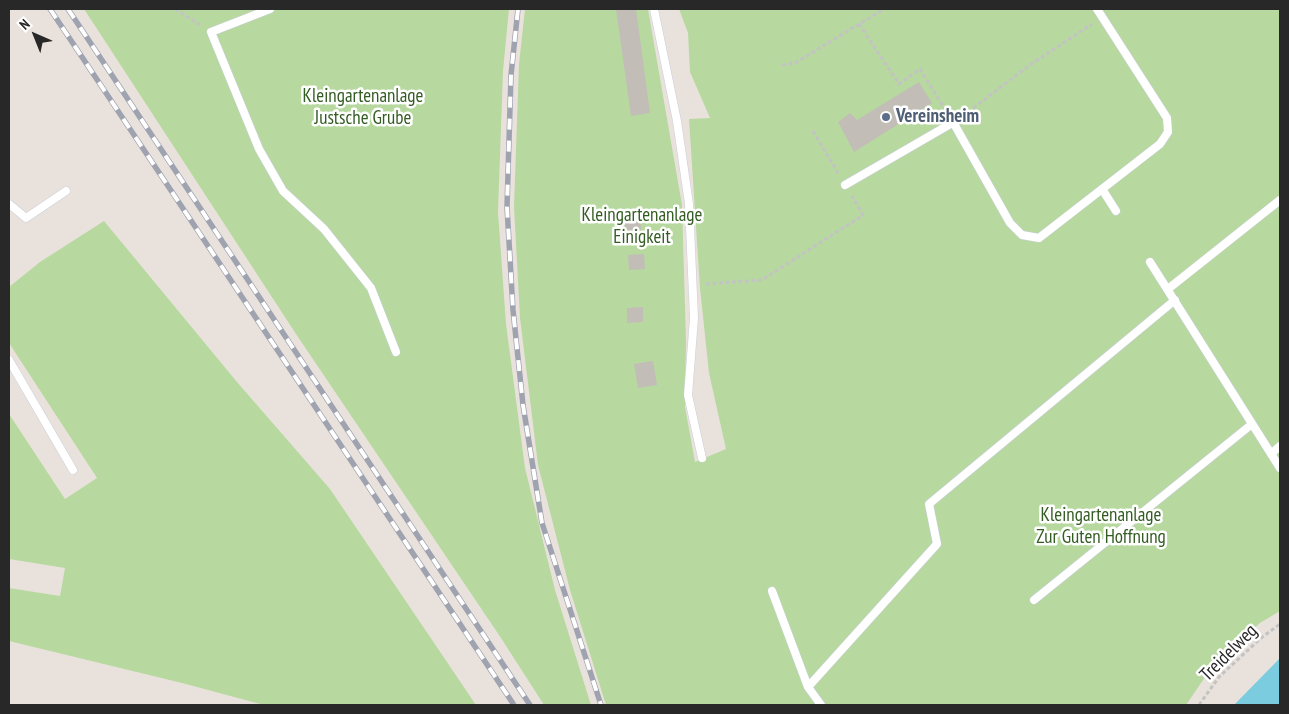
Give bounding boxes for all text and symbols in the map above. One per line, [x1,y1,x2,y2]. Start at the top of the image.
north arrow [10,10,60,60]
text: N [16,15,34,33]
park label: Kleingartenanlage Justsche Grube [303,86,423,130]
place label: Vereinsheim [896,106,979,128]
marker: Vereinsheim [880,111,892,123]
park label: Kleingartenanlage Einigkeit [582,205,702,249]
park label: Kleingartenanlage Zur Guten Hoffnung [1036,505,1166,549]
street label: Treidelweg [1196,620,1262,686]

